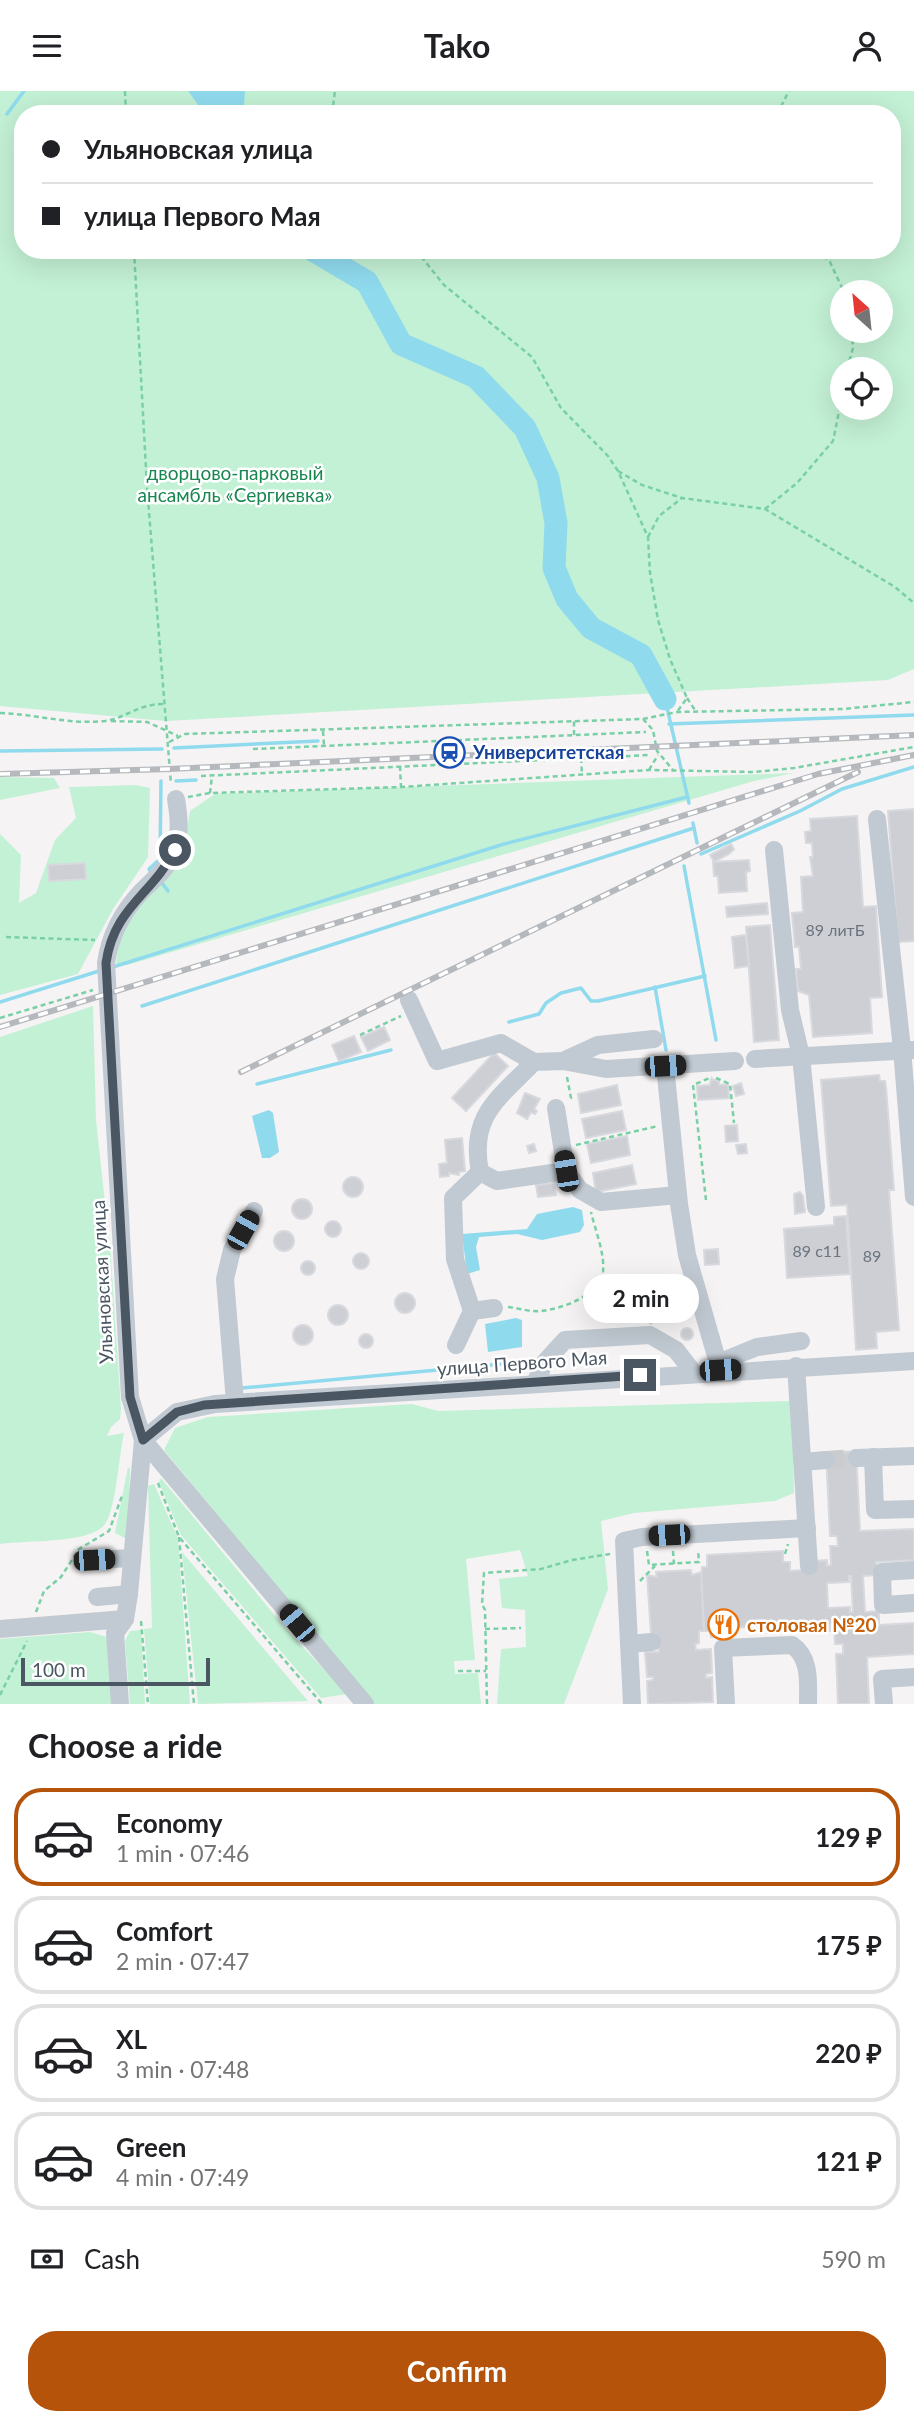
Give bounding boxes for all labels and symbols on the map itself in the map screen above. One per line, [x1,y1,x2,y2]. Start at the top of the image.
north arrow [830,280,892,343]
park label: дворцово-парковый ансамбль «Сергиевка» [138,461,333,506]
station icon: Университетская [433,735,467,769]
place label: Университетская [472,740,624,763]
route start [159,834,191,866]
house number: 89 литБ [805,920,865,939]
car [644,1054,687,1078]
car [553,1149,580,1193]
street label: Ульяновская улица [86,1199,117,1365]
car [224,1207,263,1253]
house number: 89 с11 [793,1241,841,1260]
house number: 89 [863,1246,881,1265]
callout: 2 min [582,1273,698,1323]
street label: улица Первого Мая [436,1345,608,1380]
car [699,1358,742,1382]
route end [624,1359,656,1391]
car [648,1523,691,1547]
car [73,1548,116,1572]
car [276,1600,319,1646]
restaurant icon: столовая №20 [707,1608,741,1642]
place label: столовая №20 [747,1613,876,1636]
scale bar [21,1655,210,1687]

